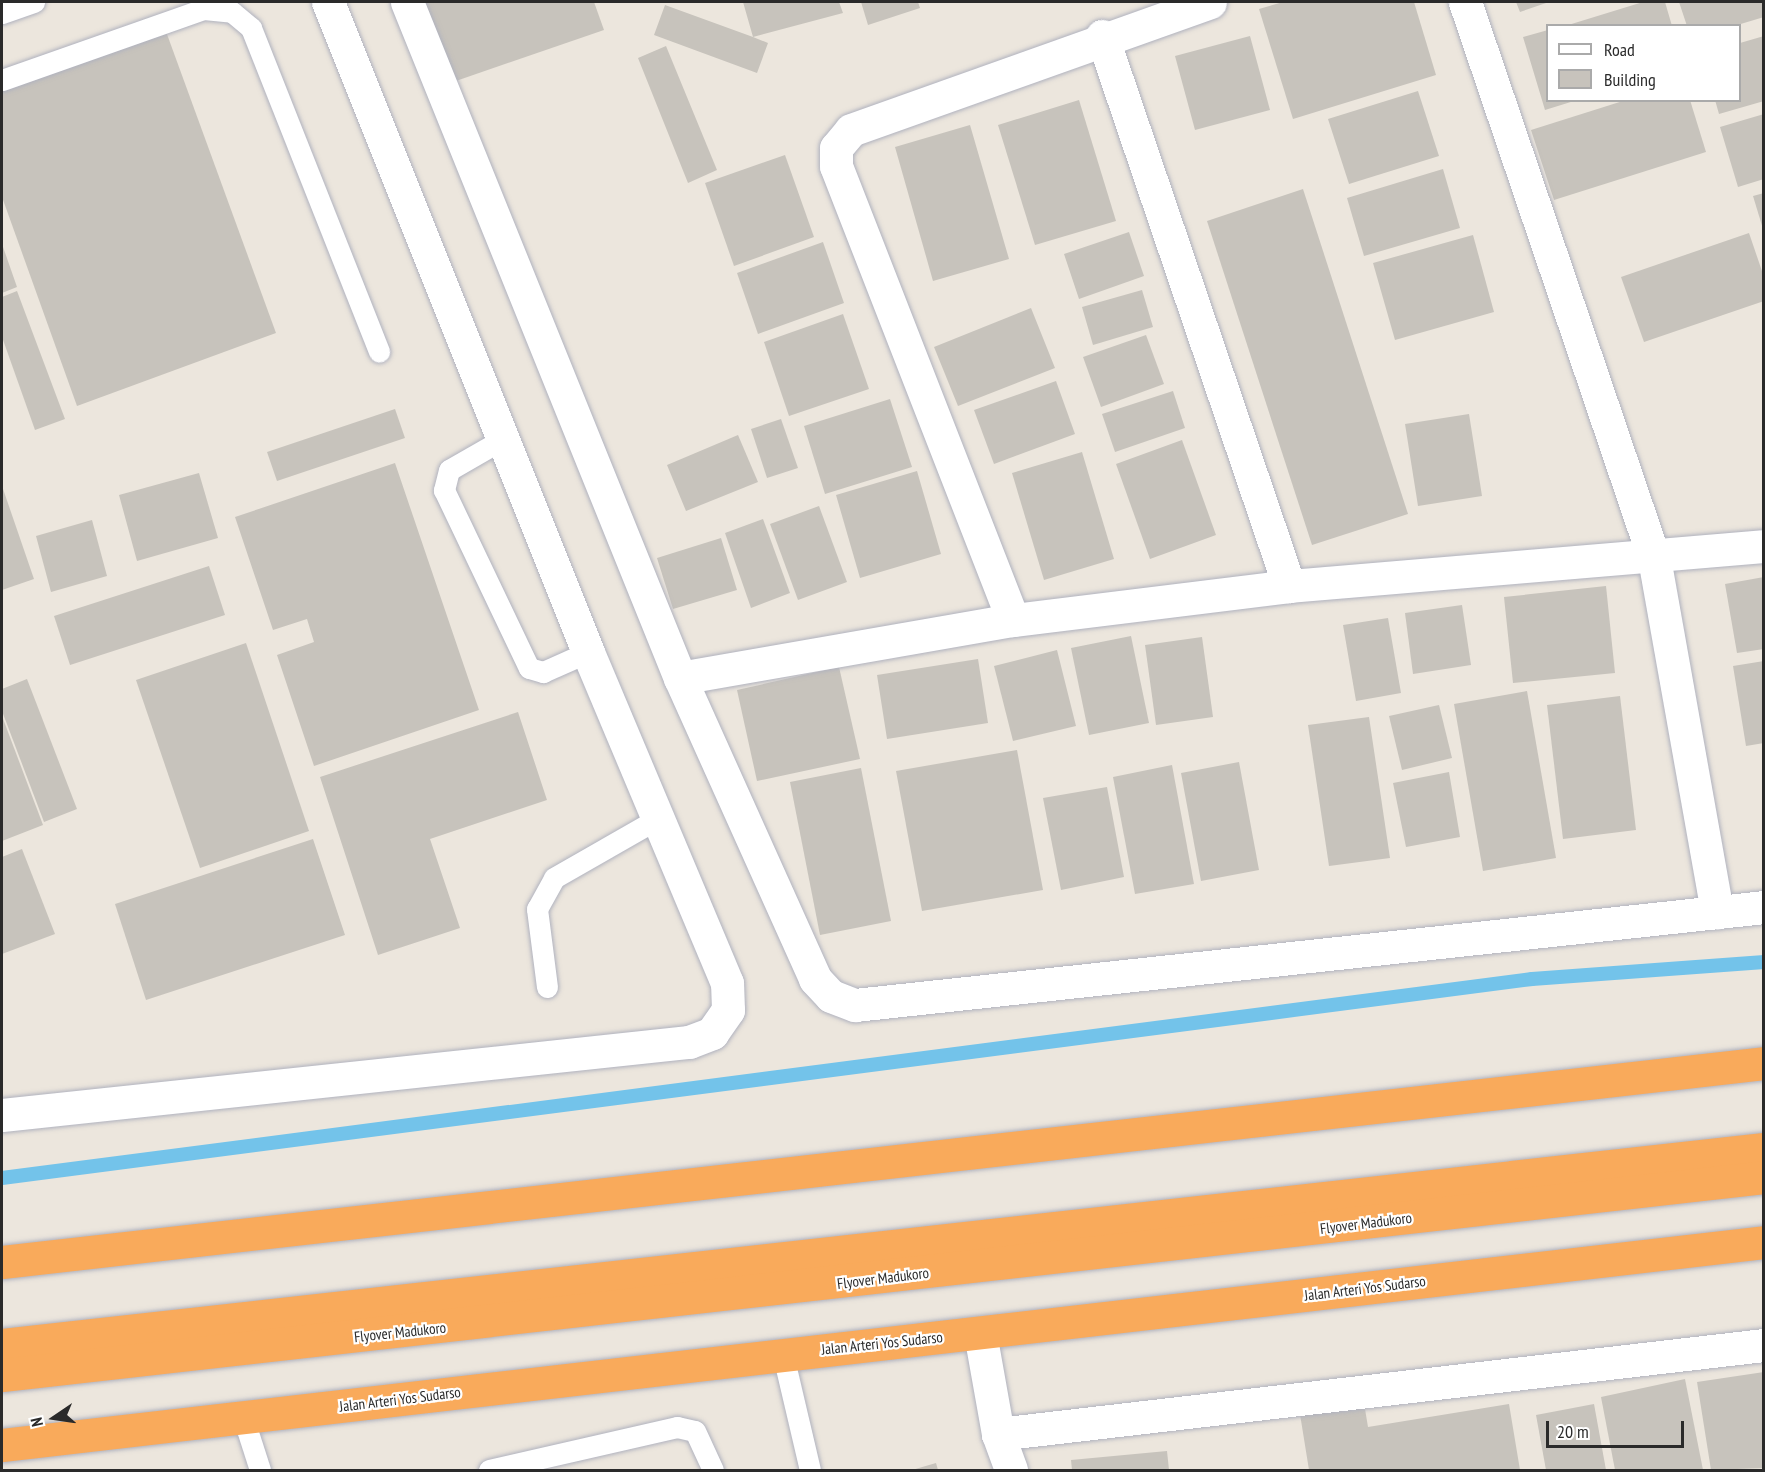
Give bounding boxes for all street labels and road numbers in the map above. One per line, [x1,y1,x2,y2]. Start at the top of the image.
street label: Flyover Madukoro [1319,1208,1413,1238]
street label: Flyover Madukoro [836,1263,930,1293]
street label: Jalan Arteri Yos Sudarso [1303,1272,1427,1304]
street label: Flyover Madukoro [353,1318,447,1346]
street label: Jalan Arteri Yos Sudarso [820,1328,944,1358]
street label: Jalan Arteri Yos Sudarso [338,1383,462,1415]

